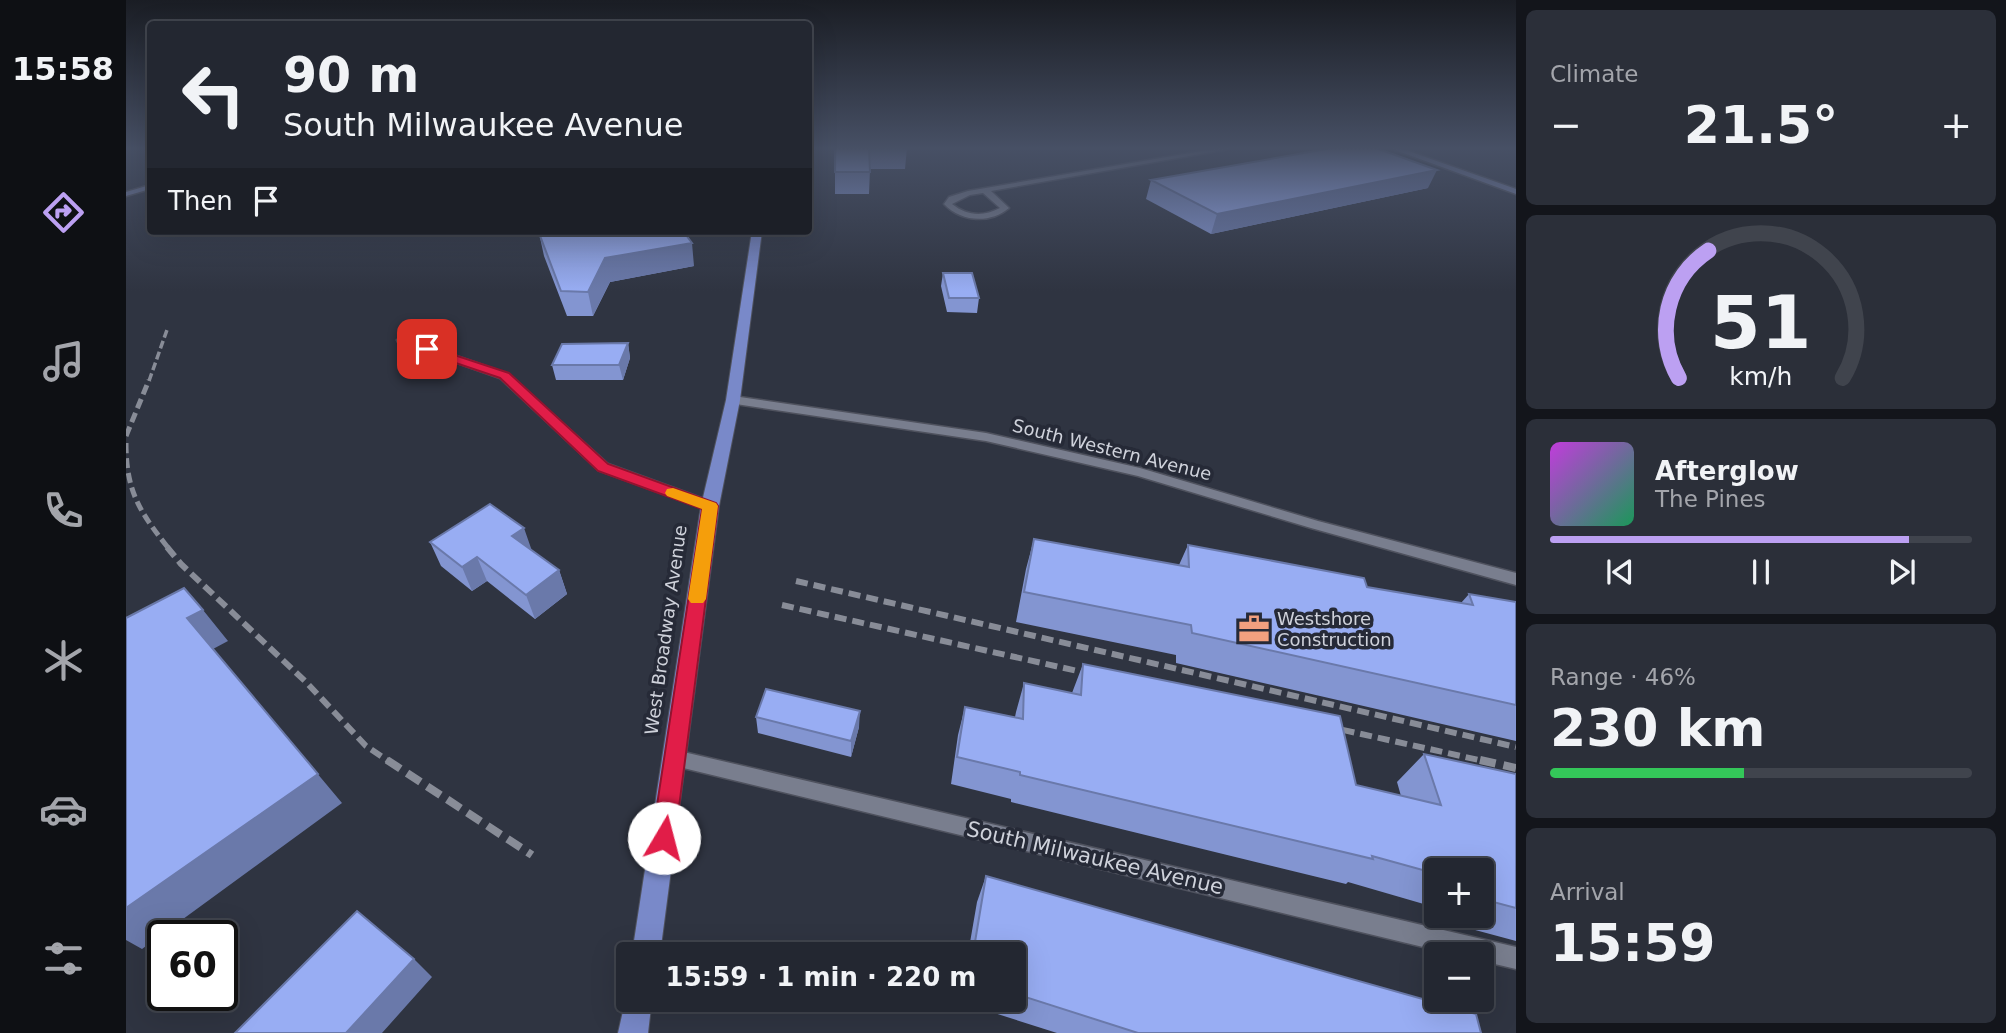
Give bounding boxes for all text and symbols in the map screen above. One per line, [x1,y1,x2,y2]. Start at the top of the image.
text: 90 m [283,47,419,104]
icon: left [168,49,259,140]
text: 15:58 [12,50,114,88]
text: Climate [1550,61,1639,87]
text: 21.5° [1684,95,1838,155]
text: − [1550,103,1582,147]
text: + [1940,103,1972,147]
text: South Milwaukee Avenue [283,106,683,144]
icon: arrive [247,182,285,220]
text: Then [168,186,233,216]
icon: directions [39,188,88,237]
text: 51 [1710,280,1812,365]
pin [397,319,457,379]
icon: arrive [408,330,446,368]
icon: music [39,337,88,386]
text: km/h [1729,362,1793,391]
street label: South Western Avenue [1010,415,1214,484]
text: Afterglow [1655,456,1799,486]
icon: phone [39,486,88,535]
text: The Pines [1655,486,1766,512]
street label: West Broadway Avenue [640,524,691,736]
icon: previous [1601,553,1639,591]
icon: pause [1742,553,1780,591]
icon: next [1883,553,1921,591]
place label: Westshore Construction [1277,608,1392,650]
office icon: Westshore Construction [1237,612,1271,646]
icon: climate [39,636,88,685]
text: Range · 46% [1550,664,1696,690]
text: 230 km [1550,698,1765,758]
icon: car [39,785,88,834]
position arrow [627,801,701,875]
street label: South Milwaukee Avenue [964,817,1226,899]
map controls [1424,858,1494,1012]
button: + [1424,858,1494,928]
text: Arrival [1550,879,1625,905]
text: 15:59 [1550,913,1716,973]
speed limit sign: 60 [147,920,238,1011]
icon: filters [39,934,88,983]
button: − [1424,942,1494,1012]
text: 15:59 · 1 min · 220 m [666,962,976,992]

